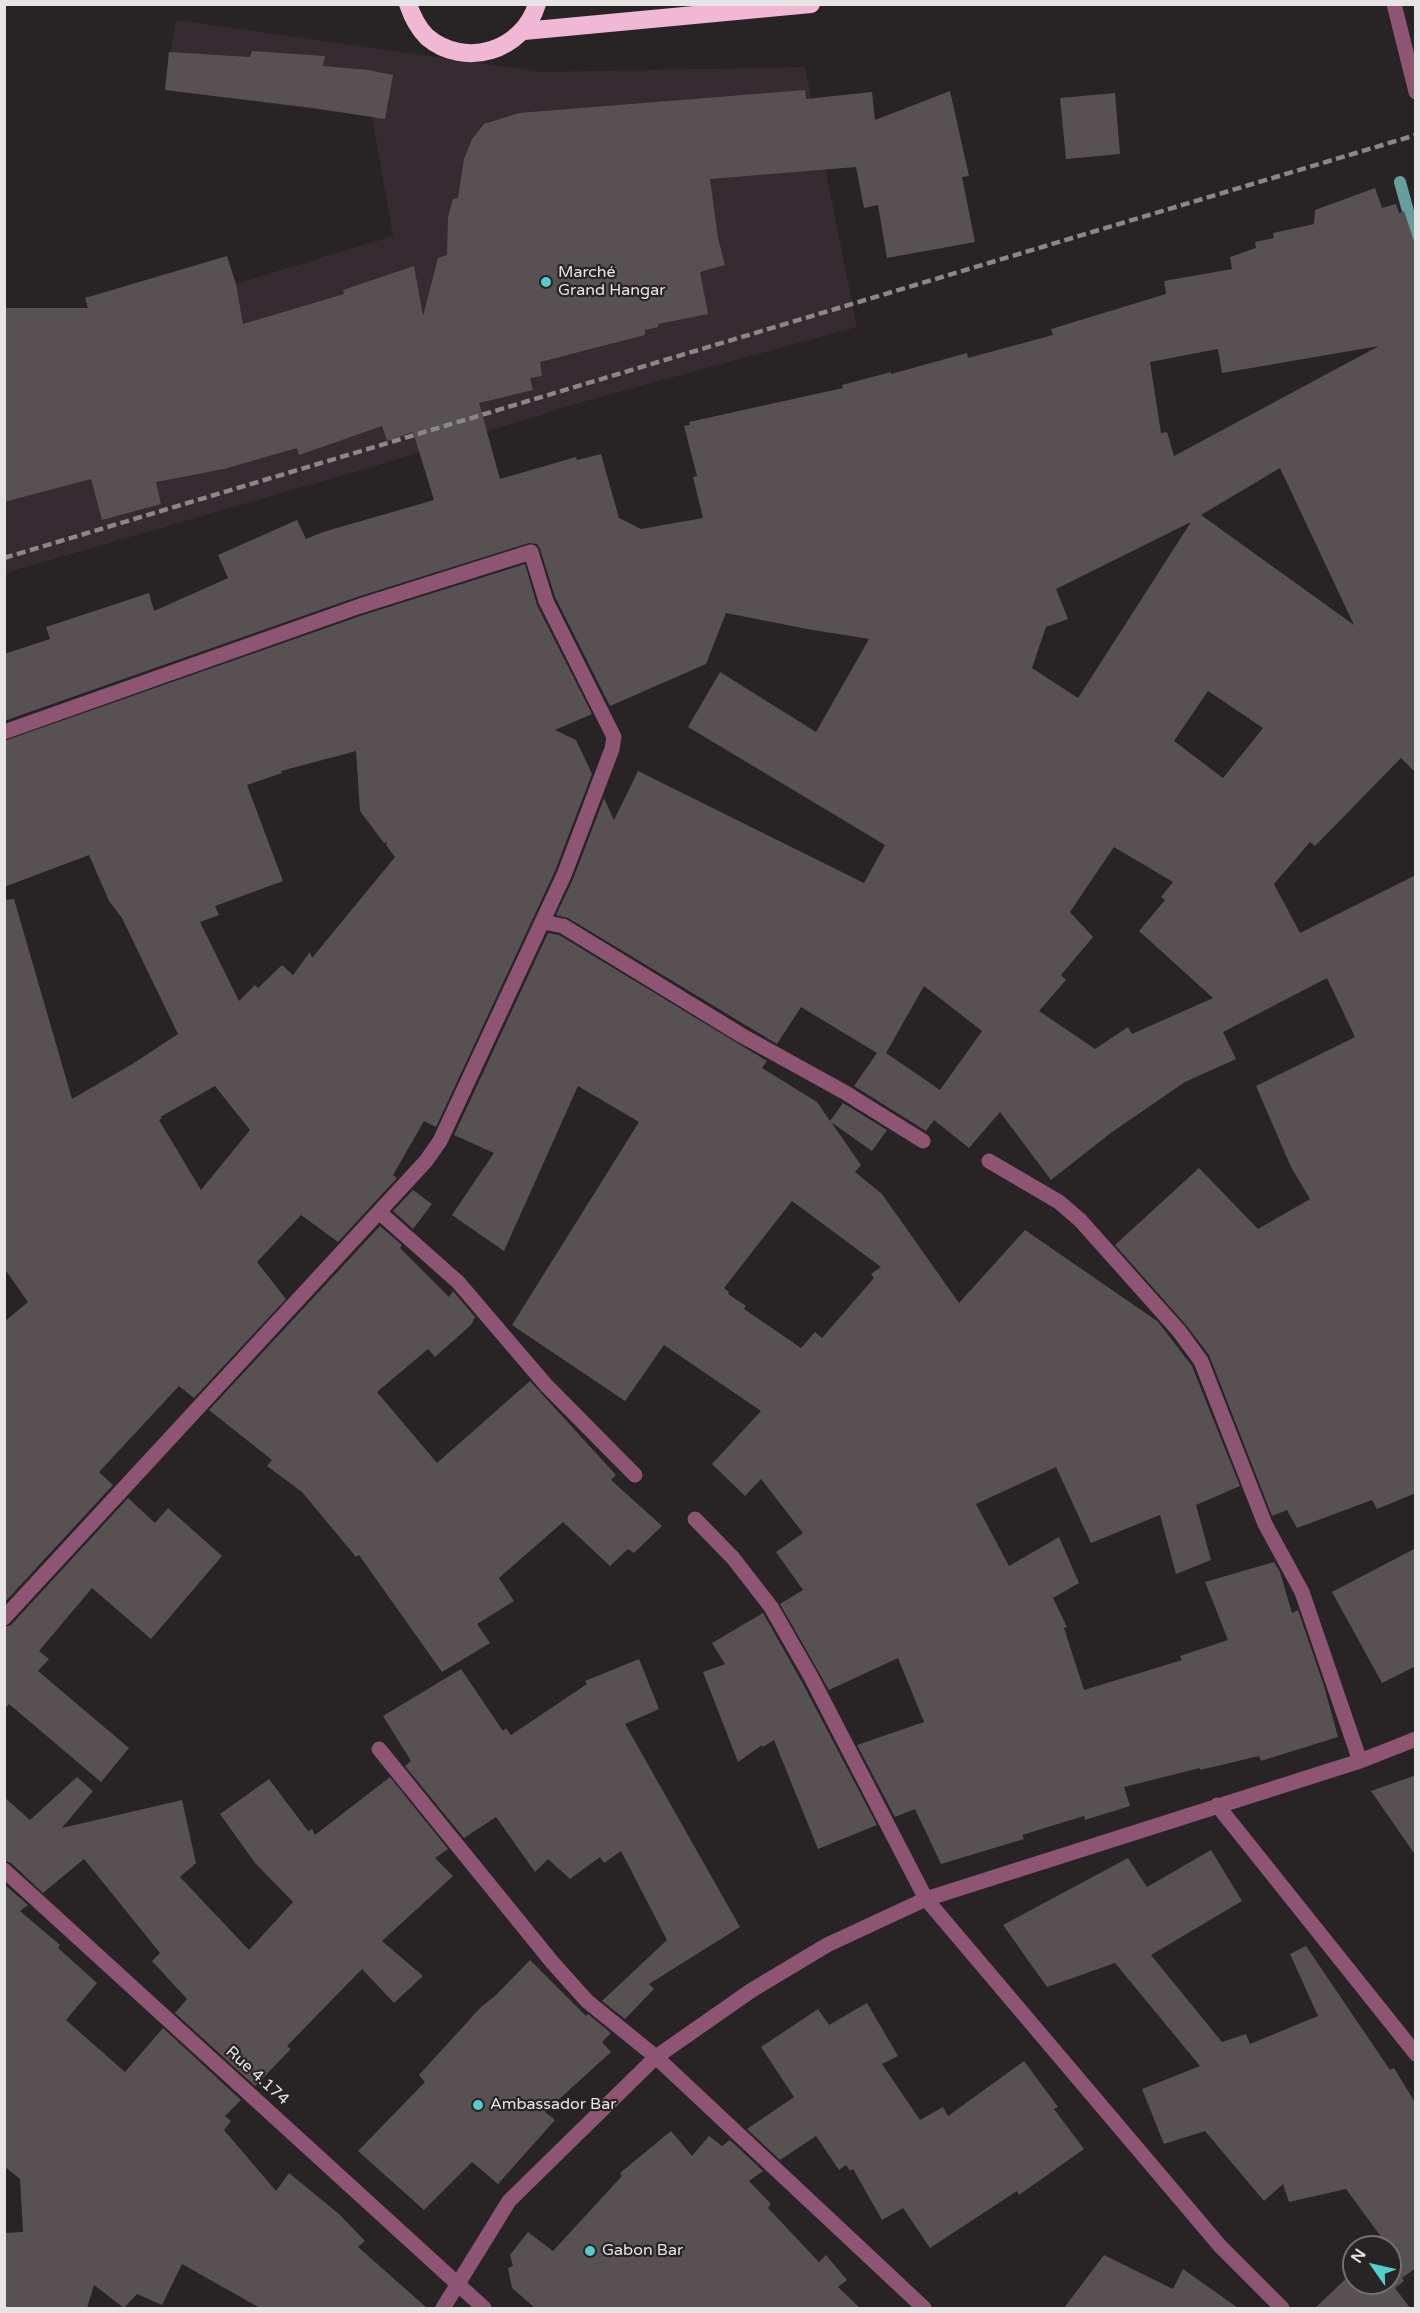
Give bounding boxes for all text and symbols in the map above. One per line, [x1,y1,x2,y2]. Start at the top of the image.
place label: Marché Grand Hangar [558,263,665,301]
marker: Marché Grand Hangar [539,275,553,289]
street label: Rue 4.174 [221,2043,293,2109]
place label: Ambassador Bar [490,2095,616,2115]
marker: Ambassador Bar [471,2098,485,2112]
north arrow [1342,2235,1402,2295]
place label: Gabon Bar [602,2241,683,2261]
marker: Gabon Bar [583,2244,597,2258]
text: N [1347,2245,1371,2267]

